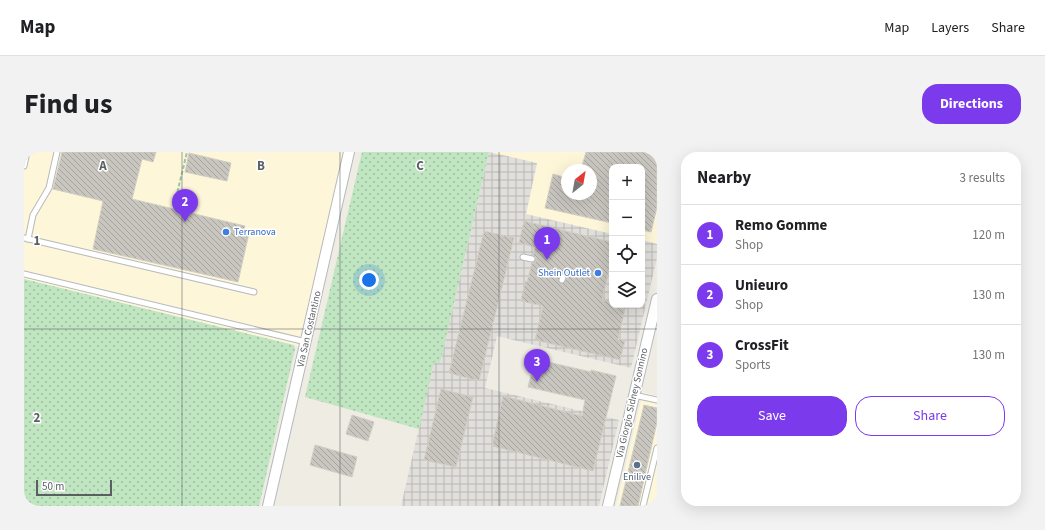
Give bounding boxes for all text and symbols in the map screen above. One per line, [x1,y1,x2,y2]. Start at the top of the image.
text: Map [20,14,55,41]
text: Map [884,18,909,38]
text: Layers [931,18,969,38]
text: Share [991,18,1025,38]
text: Find us [24,84,112,124]
button: Directions [922,84,1021,124]
text: A [98,157,107,175]
text: B [257,157,265,175]
text: C [416,157,424,175]
north arrow [561,164,597,200]
map controls [609,164,645,308]
button: + [609,164,645,200]
text: Nearby [697,166,751,190]
text: 3 results [960,169,1005,187]
pin: 2 [172,189,198,222]
button: − [609,200,645,236]
text: Remo Gomme [735,215,827,236]
place label: Terranova [234,225,276,239]
text: 1 [707,226,713,244]
text: 120 m [972,226,1005,244]
marker: Terranova [221,227,231,237]
pin: 1 [534,227,560,260]
text: 1 [34,232,41,250]
button: locate [609,236,645,272]
text: Shop [735,236,763,254]
place label: Shein Outlet [538,266,591,280]
marker: Shein Outlet [593,268,603,278]
your location [359,270,379,290]
button: layers [609,272,645,308]
text: Unieuro [735,275,788,296]
text: 2 [707,286,713,304]
text: 130 m [972,286,1005,304]
street label: Via San Costantino [293,289,325,369]
text: Shop [735,296,763,314]
text: CrossFit [735,335,789,356]
text: 3 [707,346,713,364]
text: 130 m [972,346,1005,364]
street label: Via Giorgio Sidney Sonnino [613,347,651,459]
pin: 3 [524,349,550,382]
text: Sports [735,356,770,374]
button: Save [697,396,847,436]
button: Share [855,396,1005,436]
text: 2 [34,409,41,427]
marker: Enilive [632,460,642,470]
place label: Enilive [623,470,651,484]
scale bar [36,478,112,497]
text: 50 m [42,479,64,494]

